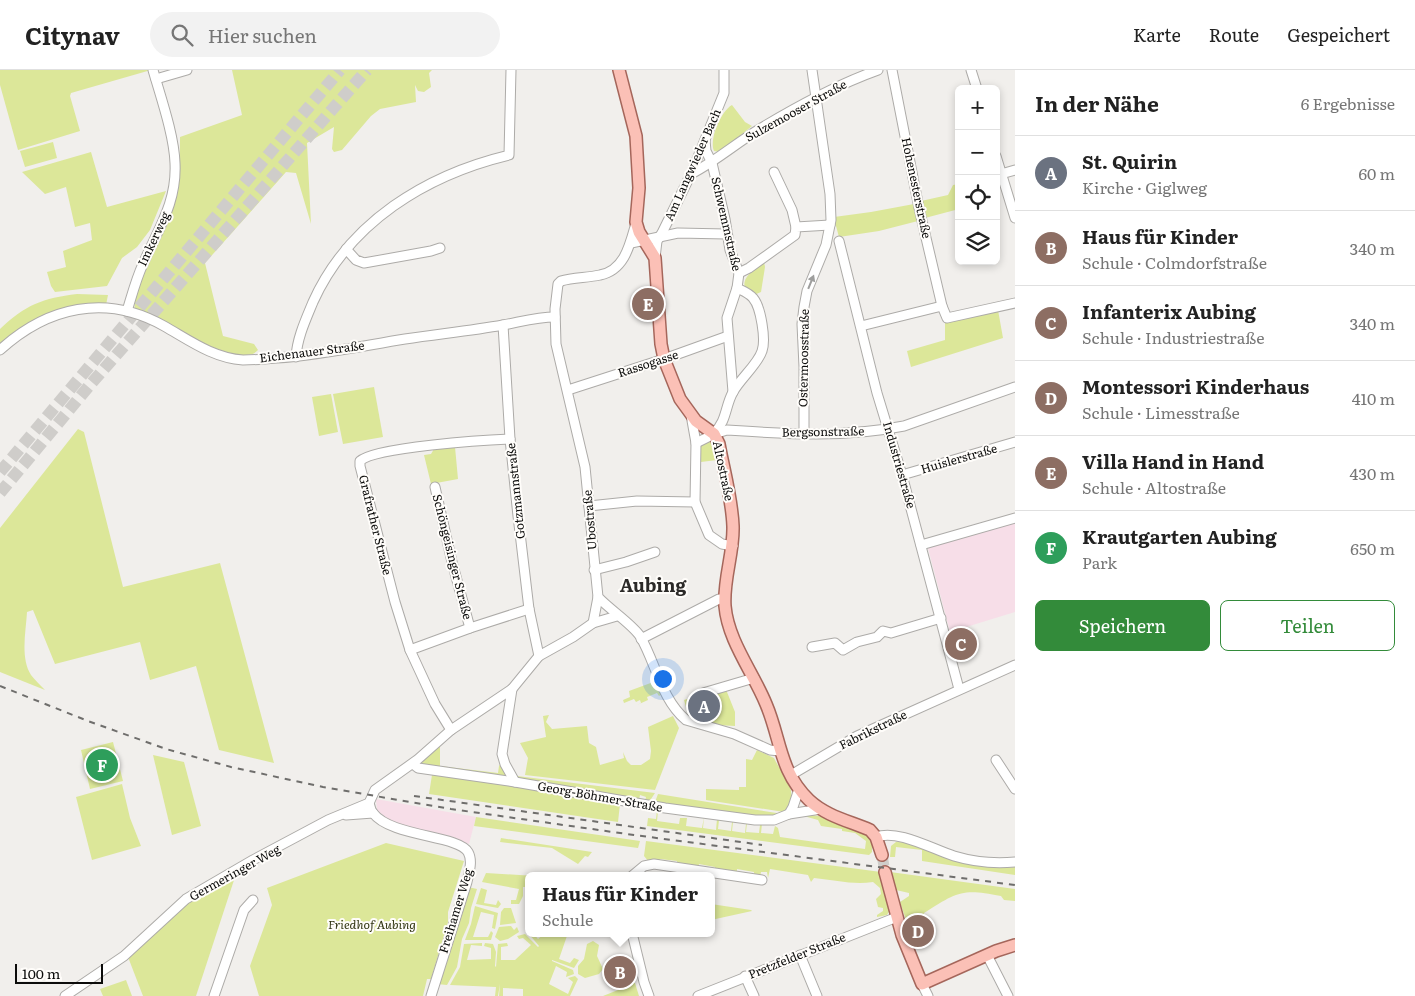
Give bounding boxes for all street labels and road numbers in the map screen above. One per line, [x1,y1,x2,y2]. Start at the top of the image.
street label: Sulzemooser Straße [741,75,850,146]
street label: Am Langwieder Bach [659,105,725,224]
street label: Hohenesterstraße [897,136,936,240]
street label: Schwemmstraße [707,175,747,273]
street label: Imkerweg [133,208,174,269]
street label: Ostermoosstraße [793,309,813,407]
street label: Eichenauer Straße [258,336,365,366]
street label: Rassogasse [615,345,680,381]
street label: Industriestraße [879,419,921,510]
street label: Bergsonstraße [781,421,865,441]
street label: Altostraße [709,439,739,502]
street label: Huislerstraße [918,439,999,478]
street label: Gotzmannstraße [501,442,529,540]
street label: Grafrather Straße [355,473,397,577]
street label: Ubostraße [577,489,601,551]
street label: Schöngeisinger Straße [429,492,477,621]
street label: Fabrikstraße [836,705,910,753]
street label: Georg-Böhmer-Straße [536,776,664,816]
street label: Germeringer Weg [186,839,284,905]
street label: Freihamer Weg [434,866,477,955]
street label: Pretzfelder Straße [745,927,848,983]

